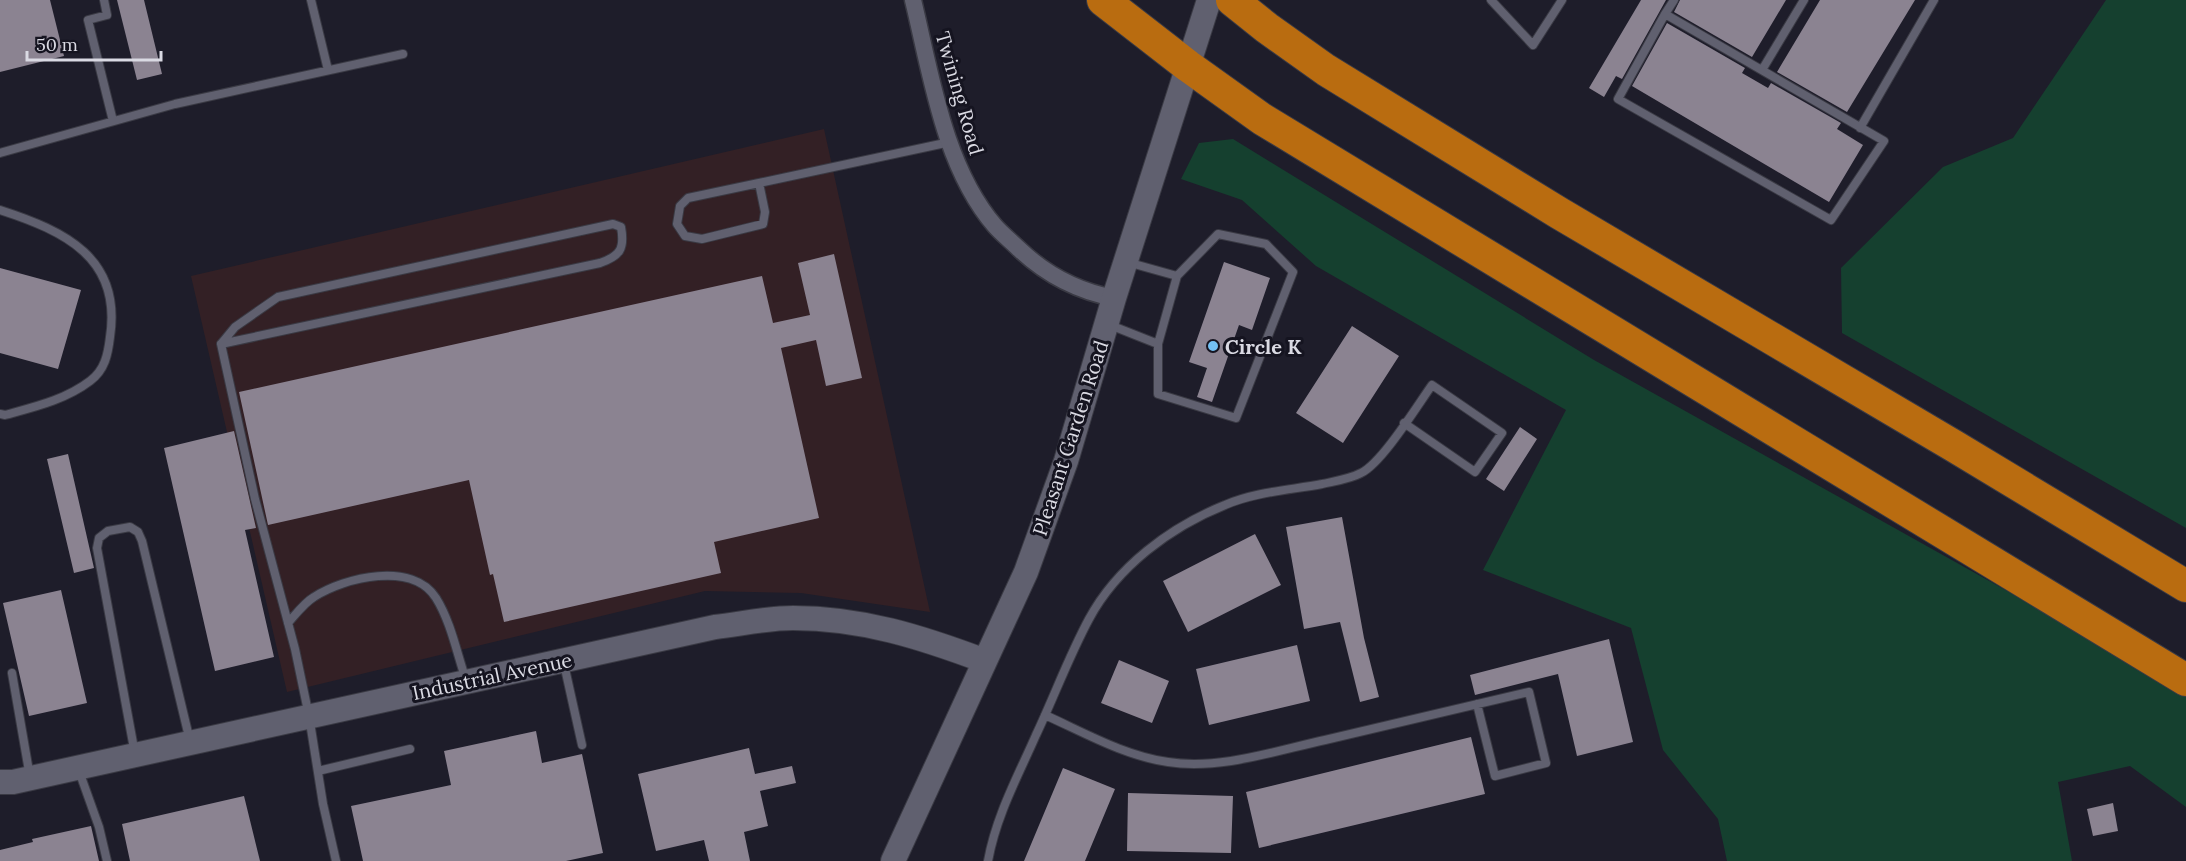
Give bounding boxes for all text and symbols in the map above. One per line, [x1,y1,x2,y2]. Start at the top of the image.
scale bar [27,24,160,62]
street label: Twining Road [930,28,990,158]
text: 50 m [36,33,78,56]
place label: Circle K [1225,334,1302,359]
street label: Pleasant Garden Road [1027,337,1113,539]
marker: Circle K [1206,339,1220,353]
street label: Industrial Avenue [410,647,574,705]

